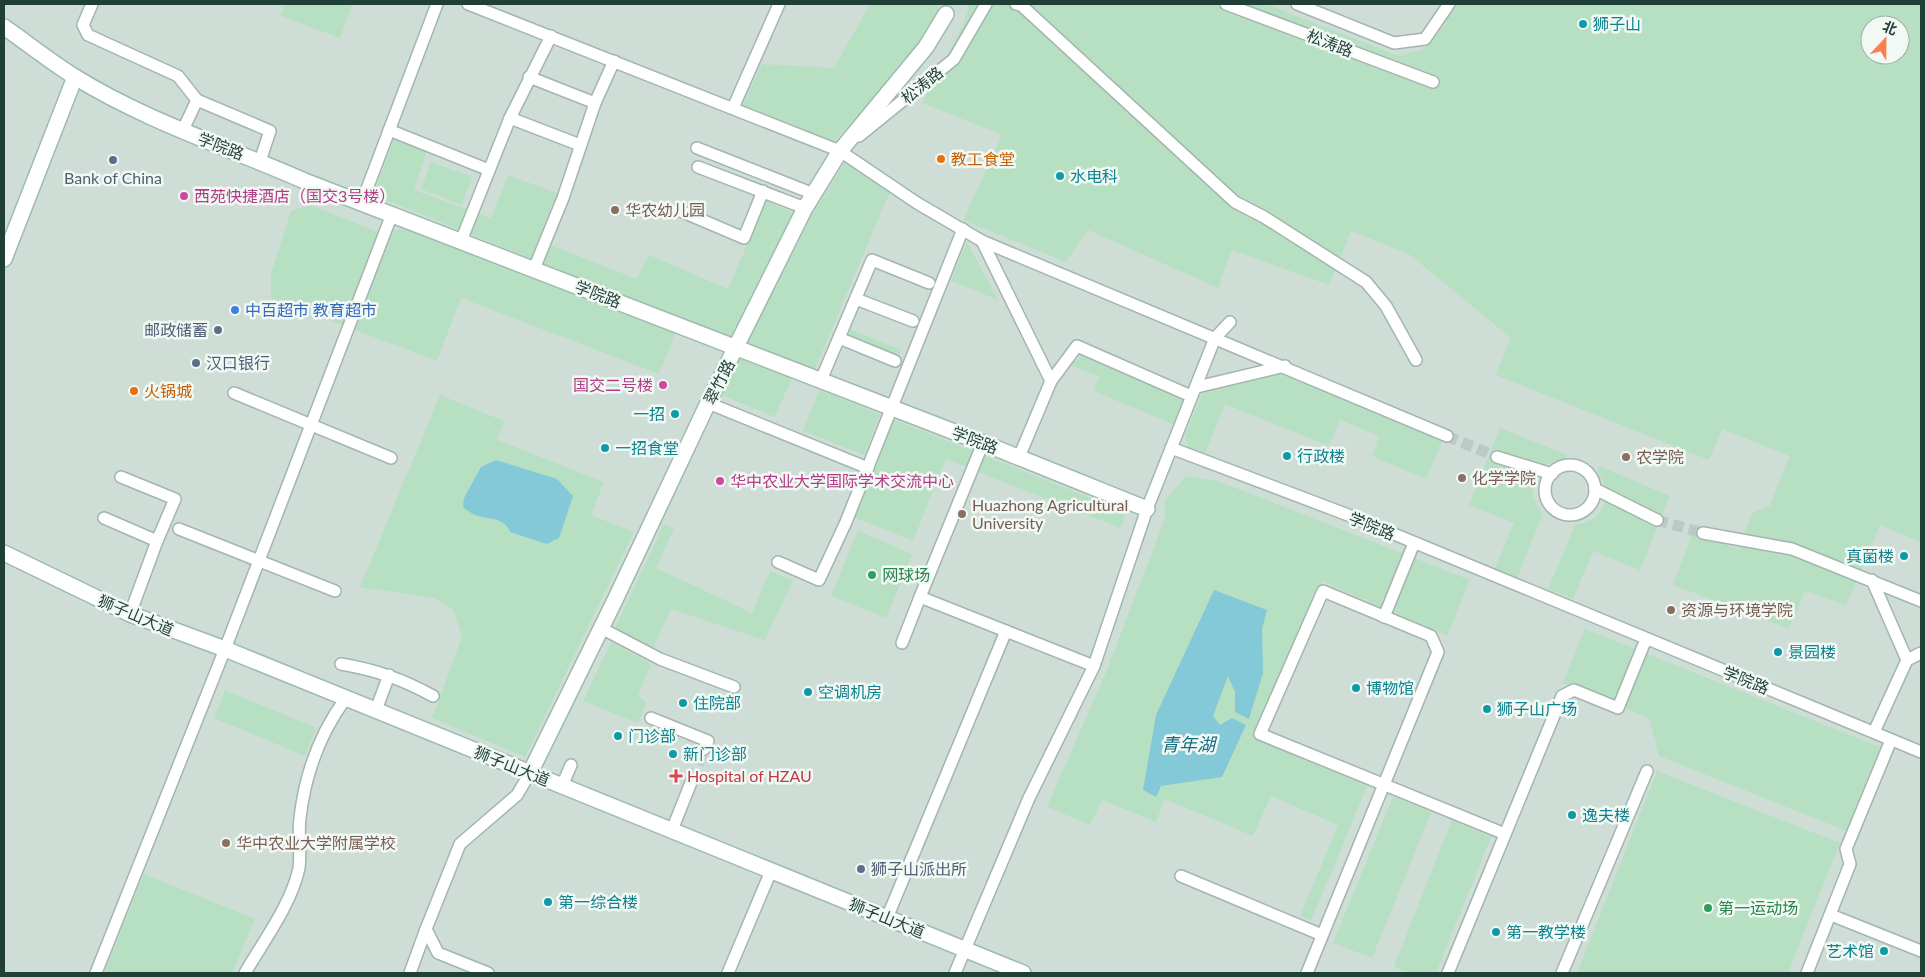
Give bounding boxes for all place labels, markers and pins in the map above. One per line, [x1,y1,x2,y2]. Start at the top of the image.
place label: 狮子山 [1593,14,1641,33]
marker: 狮子山 [1577,18,1589,30]
place label: 教工食堂 [951,149,1015,168]
marker: 教工食堂 [935,153,947,165]
marker: Bank of China [107,154,119,166]
place label: 水电科 [1070,166,1118,185]
place label: Bank of China [64,168,162,187]
marker: 水电科 [1054,170,1066,182]
place label: 西苑快捷酒店（国交3号楼） [194,186,395,205]
marker: 西苑快捷酒店（国交3号楼） [178,190,190,202]
place label: 华农幼儿园 [625,200,705,219]
marker: 华农幼儿园 [609,204,621,216]
place label: 中百超市 教育超市 [245,300,377,319]
marker: 中百超市 教育超市 [229,304,241,316]
place label: 邮政储蓄 [144,320,208,339]
marker: 邮政储蓄 [212,324,224,336]
place label: 汉口银行 [206,353,270,372]
marker: 汉口银行 [190,357,202,369]
place label: 国交二号楼 [573,375,653,394]
marker: 国交二号楼 [657,379,669,391]
place label: 火锅城 [144,381,192,400]
marker: 火锅城 [128,385,140,397]
place label: 一招 [633,404,665,423]
marker: 一招 [669,408,681,420]
place label: 一招食堂 [615,438,679,457]
marker: 一招食堂 [599,442,611,454]
place label: 行政楼 [1297,446,1345,465]
place label: 农学院 [1636,447,1684,466]
marker: 行政楼 [1281,450,1293,462]
marker: 农学院 [1620,451,1632,463]
place label: 化学学院 [1472,468,1536,487]
place label: 华中农业大学国际学术交流中心 [730,471,954,490]
marker: 化学学院 [1456,472,1468,484]
marker: 华中农业大学国际学术交流中心 [714,475,726,487]
place label: Huazhong Agricultural University [972,495,1128,532]
marker: Huazhong Agricultural University [956,508,968,520]
place label: 真菌楼 [1846,546,1894,565]
marker: 真菌楼 [1898,550,1910,562]
place label: 网球场 [882,565,930,584]
marker: 网球场 [866,569,878,581]
place label: 资源与环境学院 [1681,600,1793,619]
marker: 资源与环境学院 [1665,604,1677,616]
place label: 景园楼 [1788,642,1836,661]
marker: 景园楼 [1772,646,1784,658]
place label: 博物馆 [1366,678,1414,697]
place label: 空调机房 [818,682,882,701]
marker: 博物馆 [1350,682,1362,694]
marker: 空调机房 [802,686,814,698]
place label: 住院部 [693,693,741,712]
marker: 住院部 [677,697,689,709]
place label: 狮子山广场 [1497,699,1577,718]
marker: 狮子山广场 [1481,703,1493,715]
place label: 门诊部 [628,726,676,745]
marker: 门诊部 [612,730,624,742]
place label: 新门诊部 [683,744,747,763]
marker: 新门诊部 [667,748,679,760]
place label: Hospital of HZAU [687,766,812,785]
marker: Hospital of HZAU [669,769,683,783]
place label: 逸夫楼 [1582,805,1630,824]
marker: 逸夫楼 [1566,809,1578,821]
place label: 华中农业大学附属学校 [236,833,396,852]
marker: 华中农业大学附属学校 [220,837,232,849]
place label: 狮子山派出所 [871,859,967,878]
marker: 狮子山派出所 [855,863,867,875]
place label: 第一综合楼 [558,892,638,911]
marker: 第一综合楼 [542,896,554,908]
place label: 第一运动场 [1718,898,1798,917]
marker: 第一运动场 [1702,902,1714,914]
place label: 第一教学楼 [1506,922,1586,941]
marker: 第一教学楼 [1490,926,1502,938]
place label: 艺术馆 [1826,941,1874,960]
marker: 艺术馆 [1878,945,1890,957]

